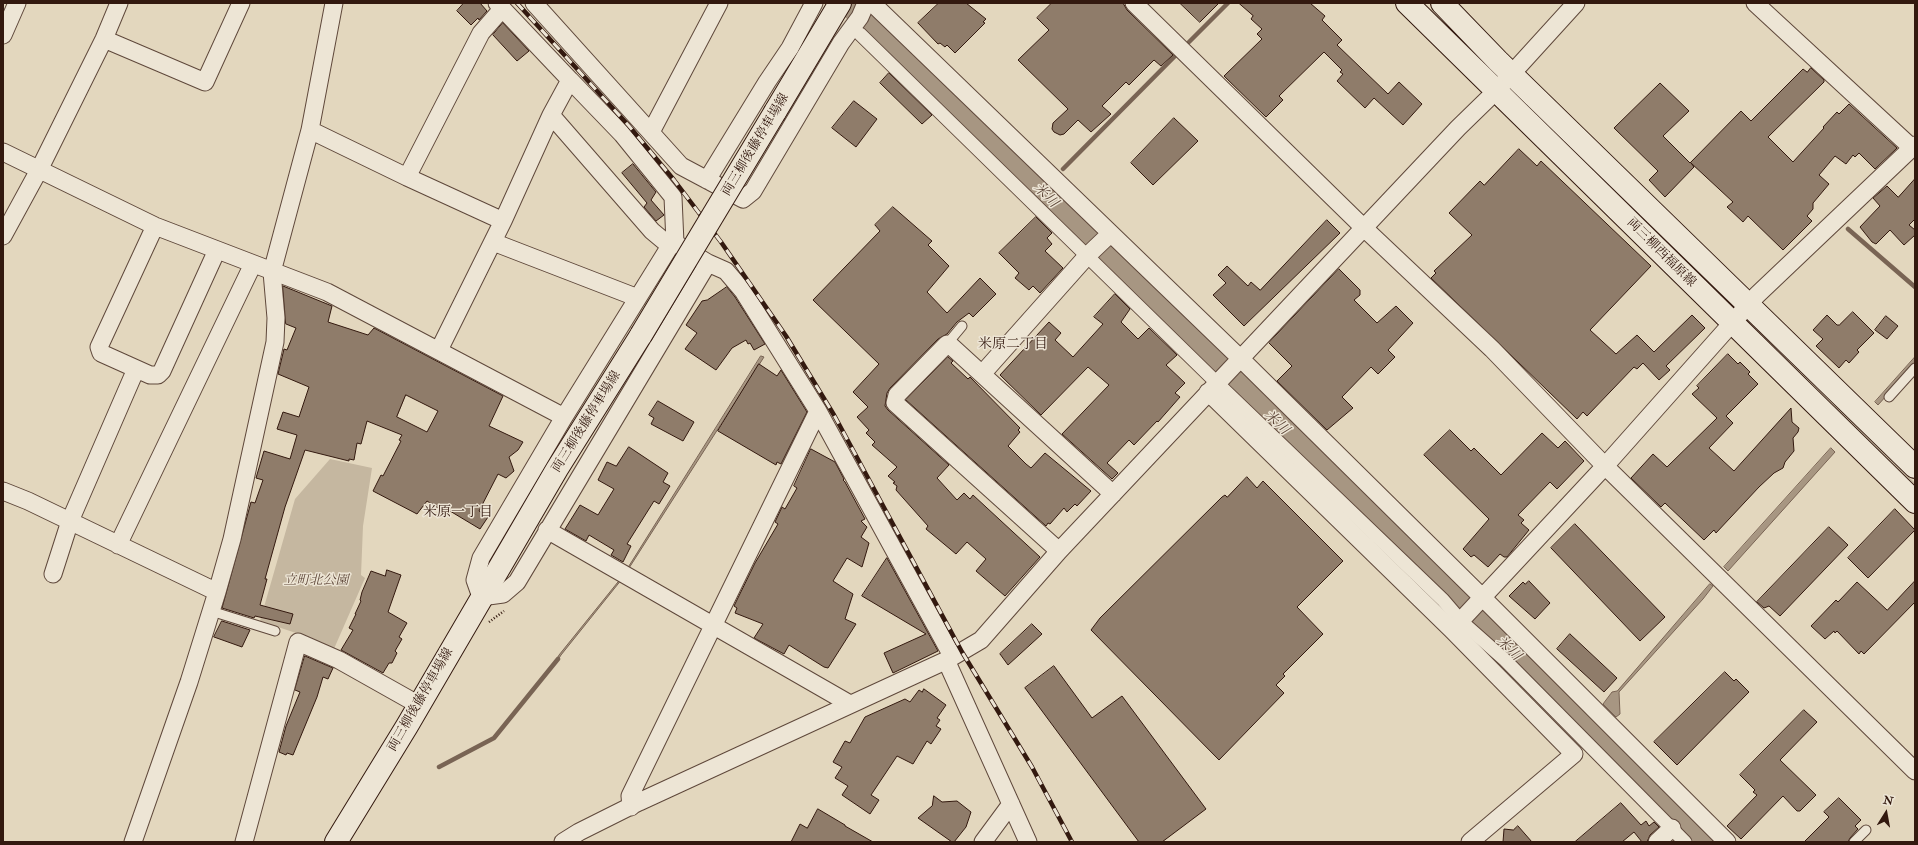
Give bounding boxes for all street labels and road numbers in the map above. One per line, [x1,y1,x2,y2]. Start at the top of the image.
street label: 両三柳後藤停車場線 [719,91,793,199]
street label: 両三柳西福原線 [1623,215,1699,291]
street label: 両三柳後藤停車場線 [549,368,625,476]
street label: 両三柳後藤停車場線 [385,645,457,755]

